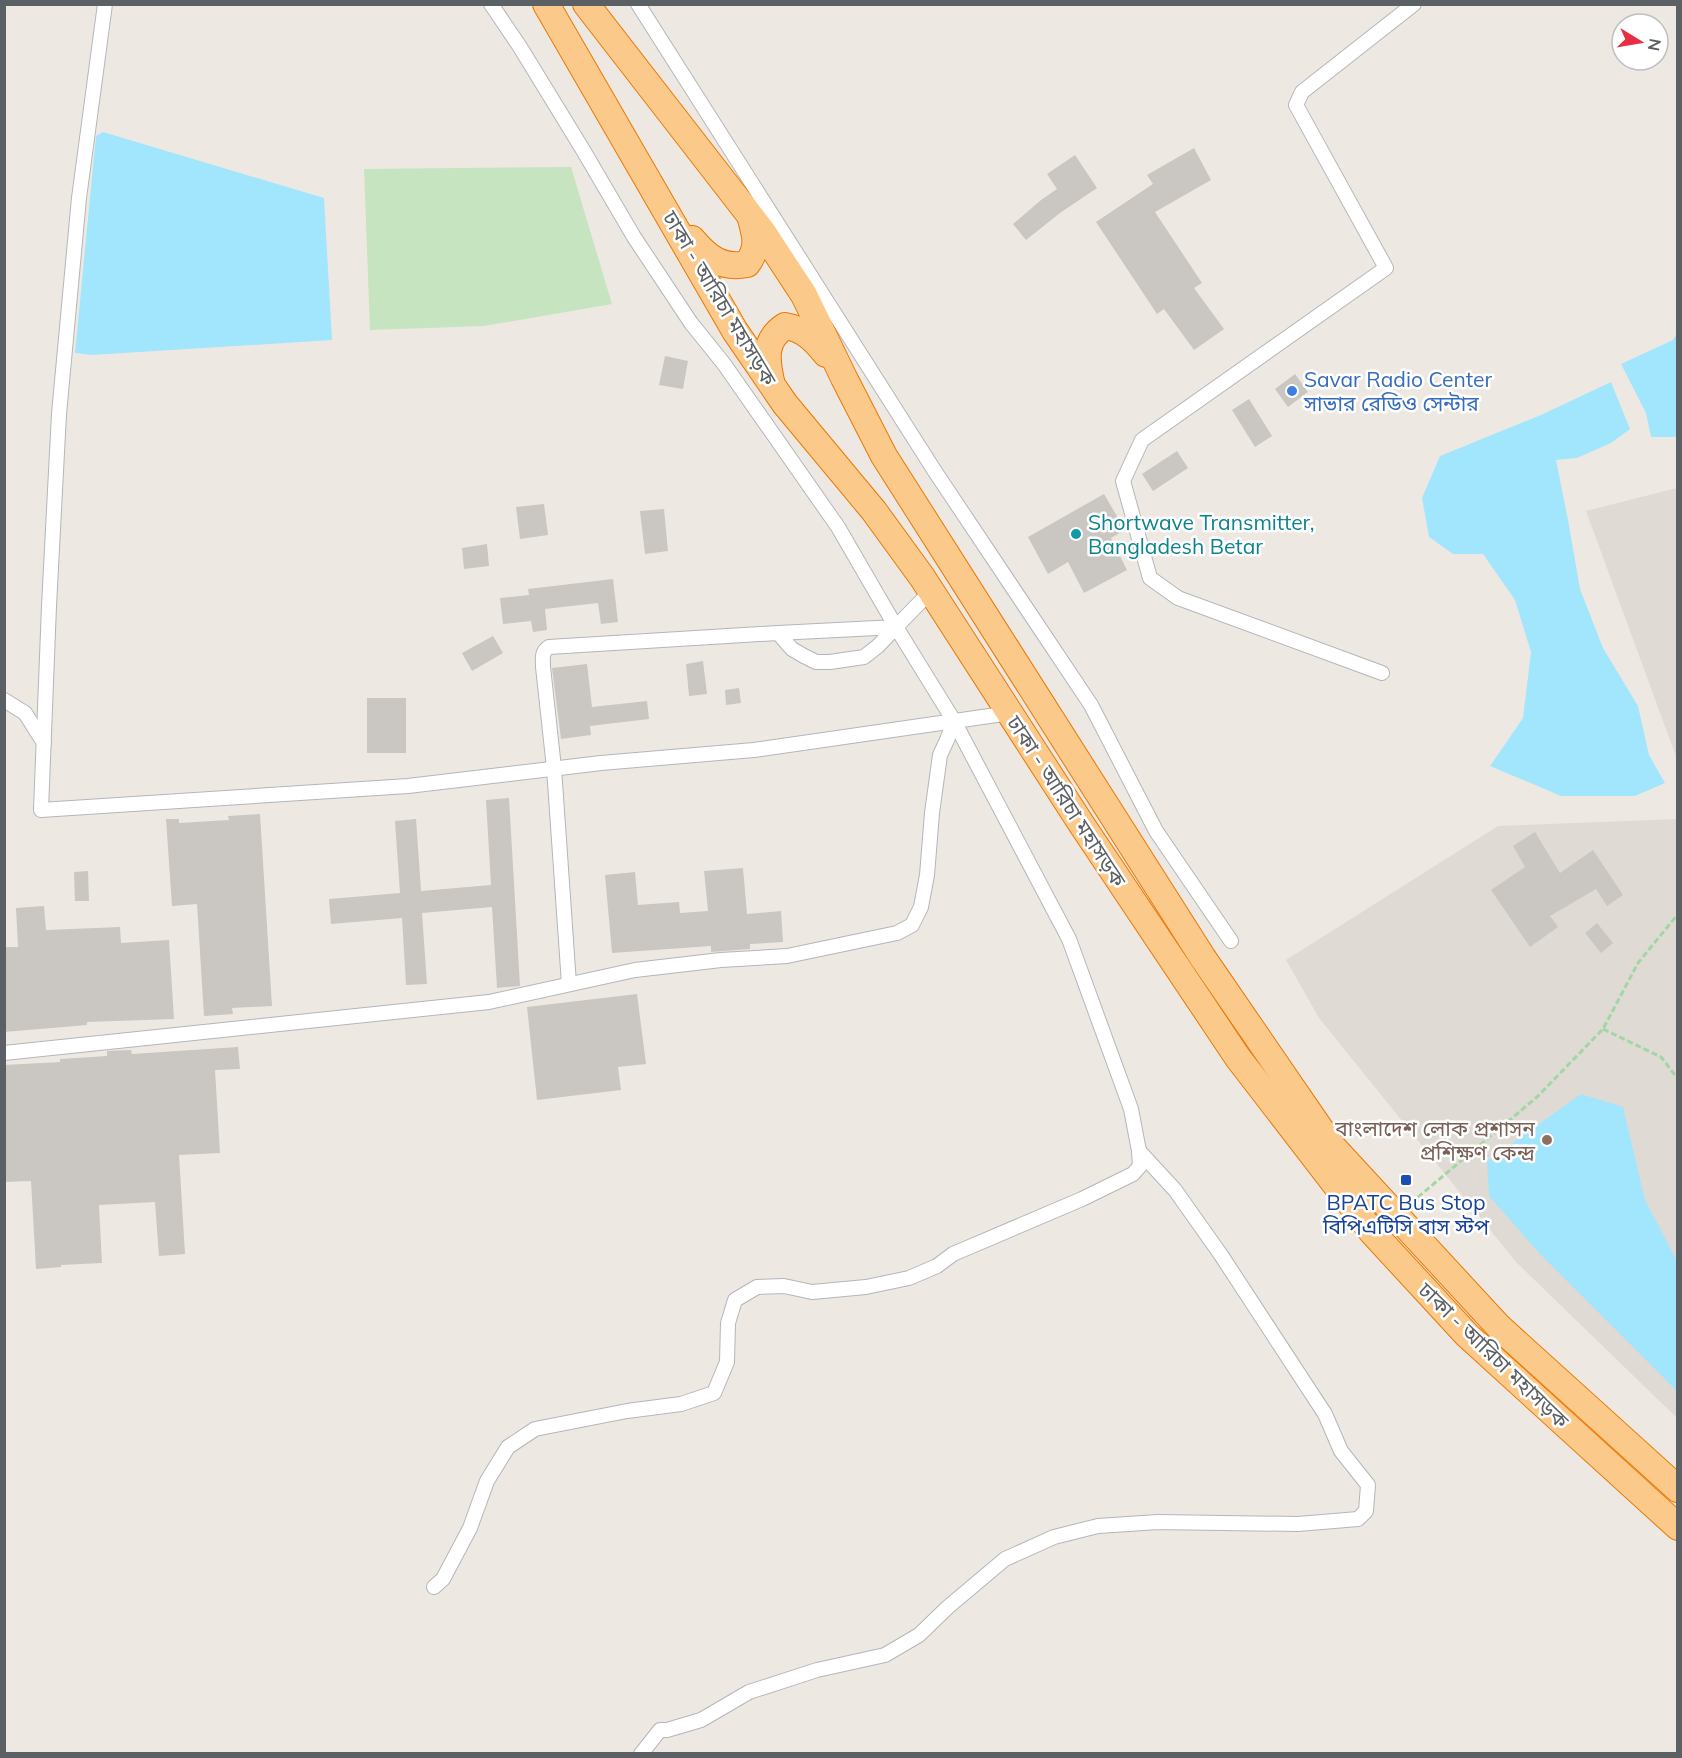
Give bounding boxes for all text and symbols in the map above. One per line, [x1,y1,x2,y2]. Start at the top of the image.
north arrow [1610,12,1670,72]
text: N [1644,37,1666,53]
street label: ঢাকা - আরিচা মহাসড়ক [657,205,783,391]
place label: Savar Radio Center সাভার রেডিও সেন্টার [1303,366,1492,416]
marker: Savar Radio Center সাভার রেডিও সেন্টার [1285,384,1299,398]
place label: Shortwave Transmitter, Bangladesh Betar [1088,509,1315,559]
marker: Shortwave Transmitter, Bangladesh Betar [1069,527,1083,541]
street label: ঢাকা - আরিচা মহাসড়ক [1001,710,1133,892]
place label: বাংলাদেশ লোক প্রশাসন প্রশিক্ষণ কেন্দ্র [1334,1115,1536,1165]
marker: বাংলাদেশ লোক প্রশাসন প্রশিক্ষণ কেন্দ্র [1540,1133,1554,1147]
marker: BPATC Bus Stop বিপিএটিসি বাস স্টপ [1399,1173,1413,1187]
place label: BPATC Bus Stop বিপিএটিসি বাস স্টপ [1322,1189,1490,1239]
street label: ঢাকা - আরিচা মহাসড়ক [1413,1276,1575,1434]

